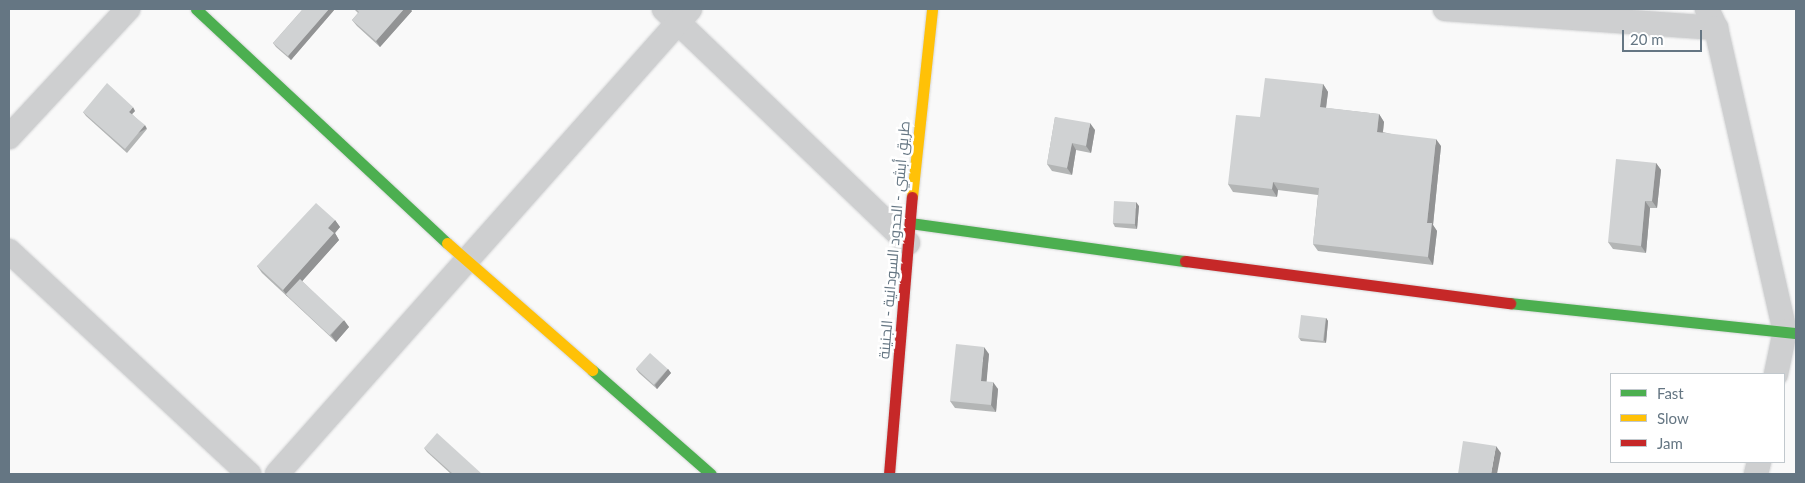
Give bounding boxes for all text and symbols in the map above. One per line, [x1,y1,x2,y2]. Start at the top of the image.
scale bar [1625,20,1705,52]
text: 20 m [1630,30,1664,48]
street label: طريق أبشي - الحدود السودانية - الجنينة [875,120,913,360]
legend [1610,373,1785,463]
text: Fast [1657,384,1684,402]
text: Slow [1657,409,1689,427]
text: Jam [1657,434,1683,452]

